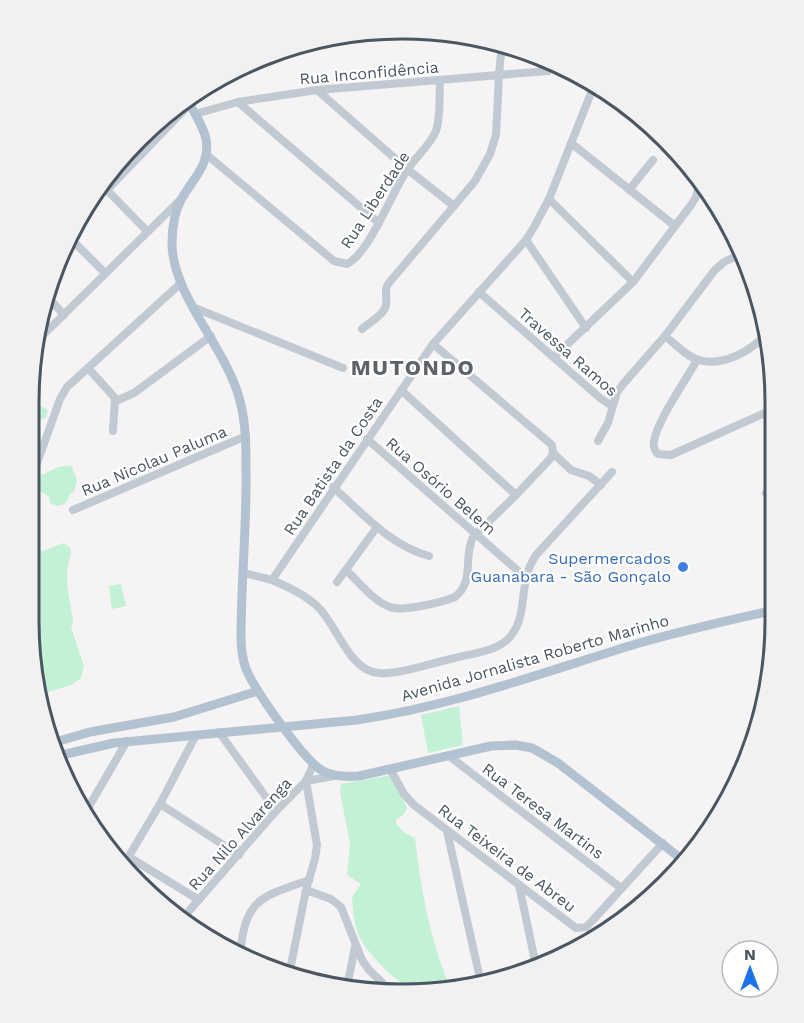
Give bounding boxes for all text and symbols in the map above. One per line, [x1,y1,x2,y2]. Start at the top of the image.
street label: Rua Inconfidência [299,57,439,89]
street label: Rua Liberdade [336,148,414,252]
street label: Travessa Ramos [515,304,621,400]
district label: MUTONDO [351,355,475,380]
street label: Rua Batista da Costa [280,393,386,539]
street label: Rua Nicolau Paluma [78,422,230,500]
street label: Rua Osório Belem [382,433,500,539]
place label: Supermercados Guanabara - São Gonçalo [471,549,671,586]
marker: Supermercados Guanabara - São Gonçalo [676,560,690,574]
street label: Avenida Jornalista Roberto Marinho [399,611,671,705]
street label: Rua Teresa Martins [478,759,608,863]
street label: Rua Nilo Alvarenga [184,774,296,894]
street label: Rua Teixeira de Abreu [434,800,580,916]
north arrow [720,939,780,999]
text: N [744,945,756,964]

